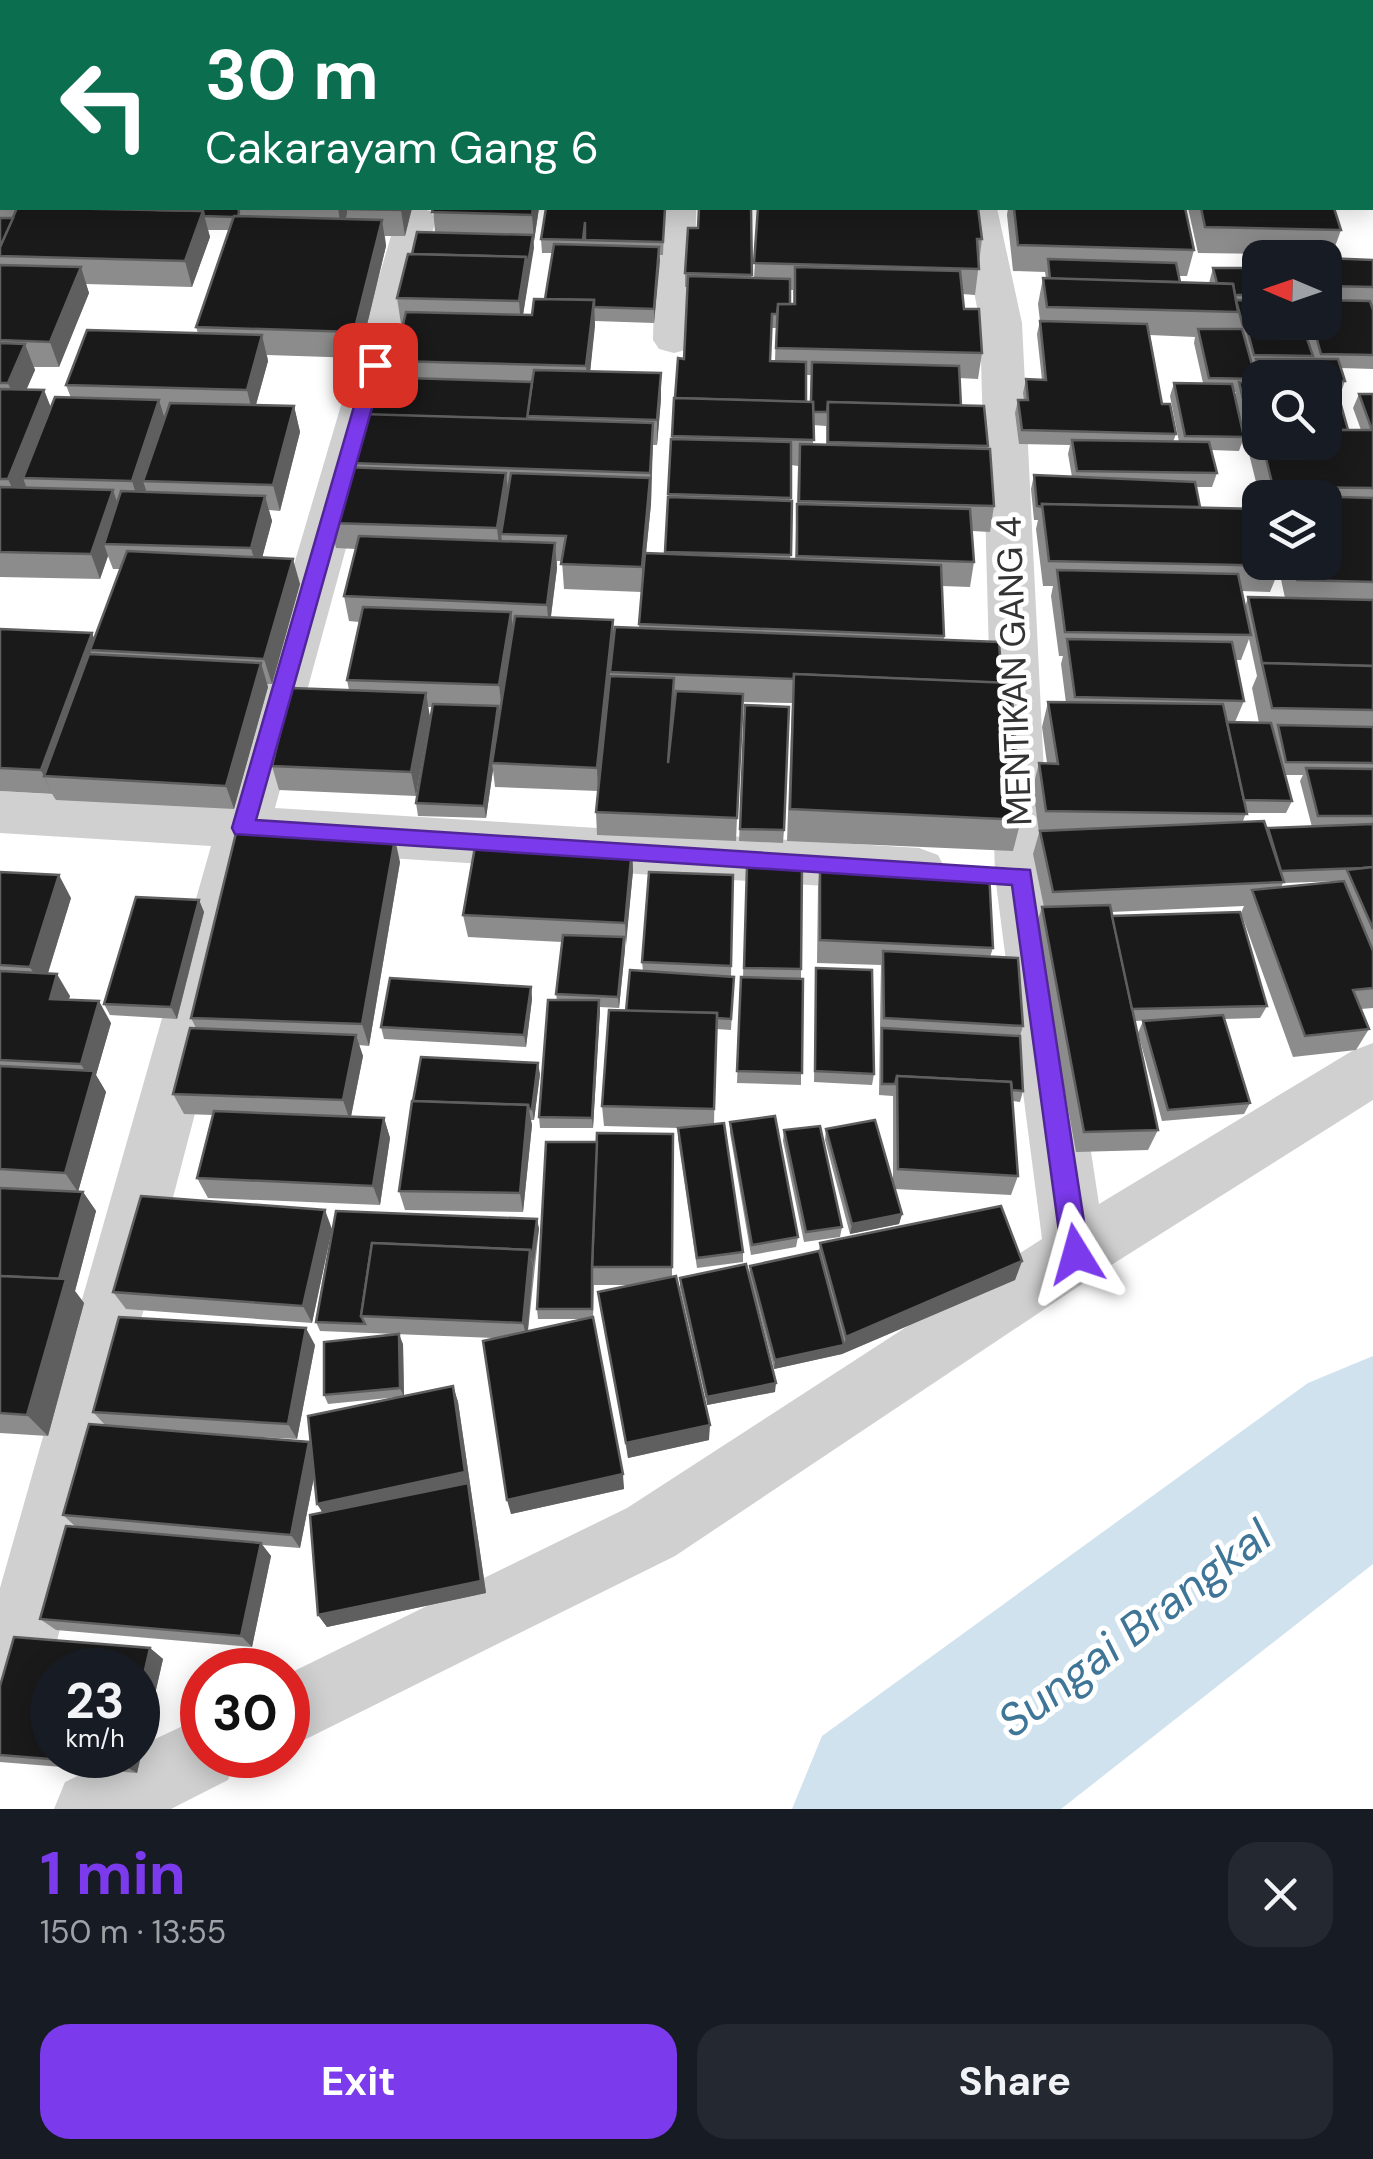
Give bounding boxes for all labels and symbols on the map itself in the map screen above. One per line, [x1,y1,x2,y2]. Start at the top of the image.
north arrow [1242,240,1342,340]
pin [333,323,418,408]
street label: MENTIKAN GANG 4 [986,516,1042,826]
position arrow [1024,1202,1128,1306]
water label: Sungai Brangkal [986,1506,1284,1751]
speed limit sign: 30 [180,1648,310,1778]

